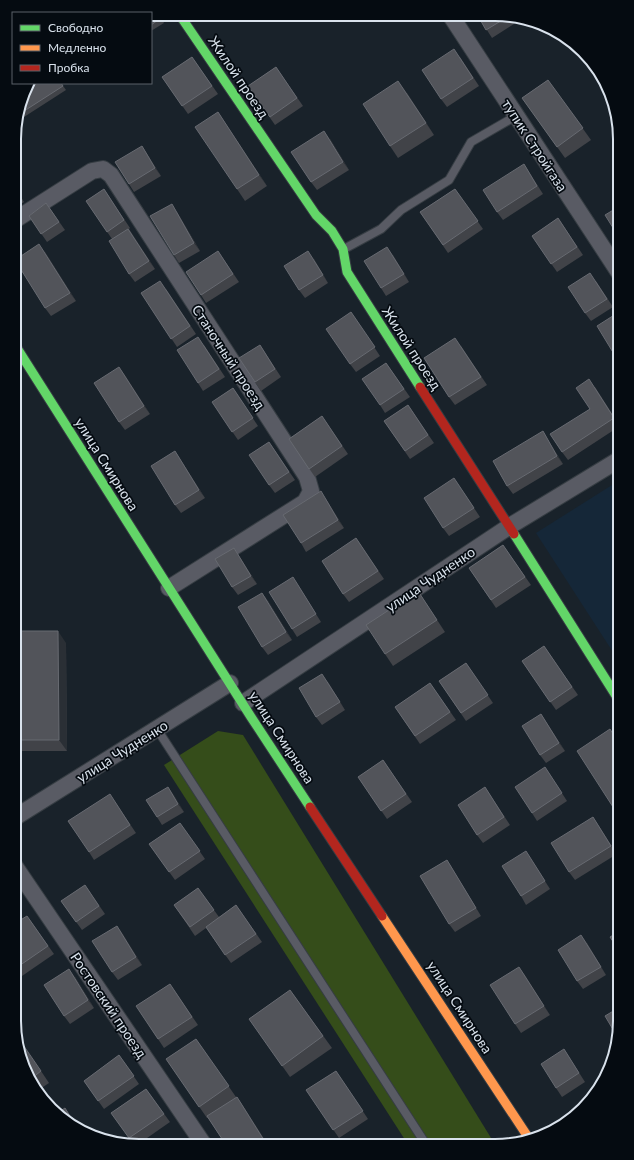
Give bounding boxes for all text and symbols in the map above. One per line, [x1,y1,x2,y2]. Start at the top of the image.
legend [12,12,152,84]
text: Свободно [48,20,104,35]
street label: Жилой проезд [205,32,273,122]
text: Медленно [48,40,107,55]
text: Пробка [48,60,89,75]
street label: тупик Стройгаза [499,96,571,195]
street label: Станочный проезд [189,301,269,413]
street label: Жилой проезд [379,303,446,393]
street label: улица Смирнова [72,414,142,514]
street label: улица Чудненко [382,543,478,615]
street label: улица Смирнова [246,688,318,786]
street label: улица Чудненко [73,716,171,786]
street label: Ростовский проезд [67,949,151,1061]
street label: улица Смирнова [424,958,496,1056]

